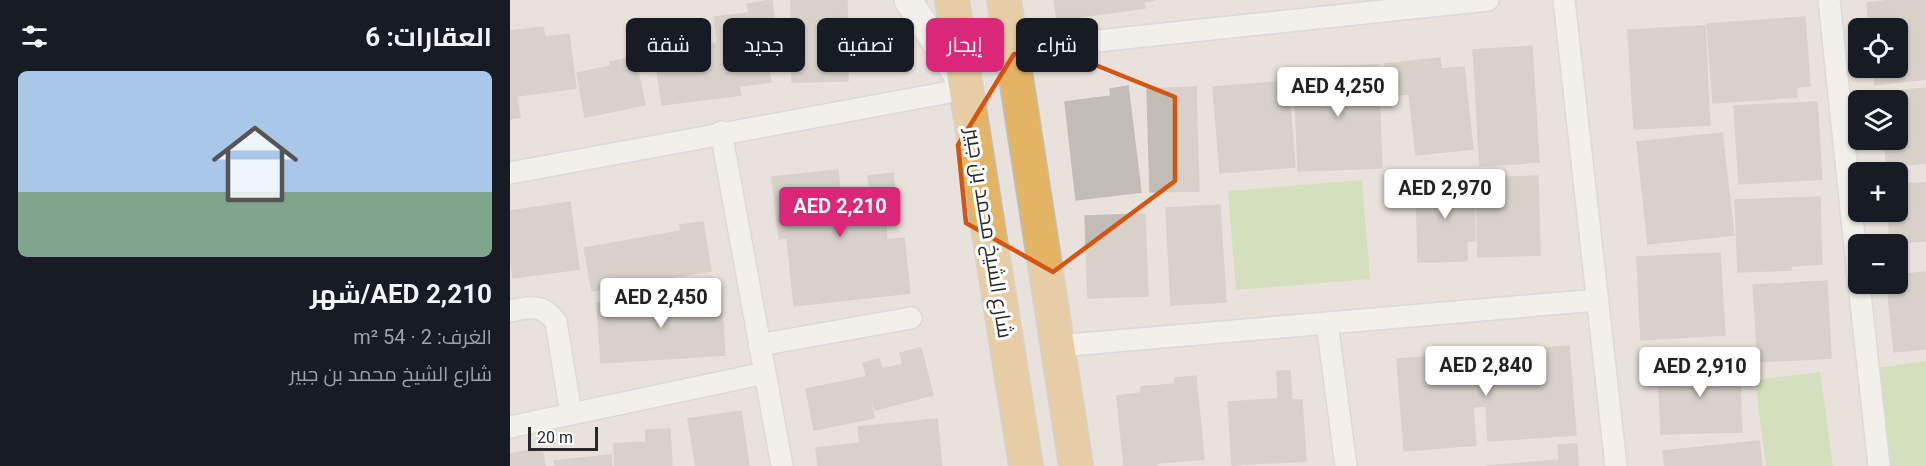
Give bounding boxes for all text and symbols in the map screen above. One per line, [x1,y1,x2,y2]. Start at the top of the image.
chip: شقة [626,18,711,72]
chip: جديد [723,18,805,72]
chip: تصفية [817,18,914,72]
chip: إيجار [926,18,1004,72]
chip: شراء [1016,18,1098,72]
map controls [1848,18,1908,294]
button: locate [1848,18,1908,78]
icon: filters [18,20,51,53]
text: العقارات: 6 [365,22,492,52]
pin: AED 4,250 [1269,67,1407,118]
text: AED 4,250 [1291,74,1385,98]
button: layers [1848,90,1908,150]
icon: home [201,110,309,218]
street label: شارع الشيخ محمد بن جبير [958,125,1017,340]
button: + [1848,162,1908,222]
pin: AED 2,970 [1376,169,1514,220]
text: AED 2,970 [1398,176,1492,200]
pin: AED 2,210 [771,187,909,238]
text: AED 2,210 [793,194,887,218]
button: − [1848,234,1908,294]
pin: AED 2,450 [592,278,730,329]
text: AED 2,210/شهر [310,279,492,309]
text: AED 2,450 [614,285,708,309]
text: الغرف: 2 · 54 m² [353,325,492,349]
pin: AED 2,840 [1417,346,1555,397]
pin: AED 2,910 [1631,347,1769,398]
text: AED 2,840 [1439,353,1533,377]
text: AED 2,910 [1653,354,1747,378]
text: شارع الشيخ محمد بن جبير [290,362,492,386]
scale bar [528,424,598,452]
text: 20 m [537,428,573,447]

